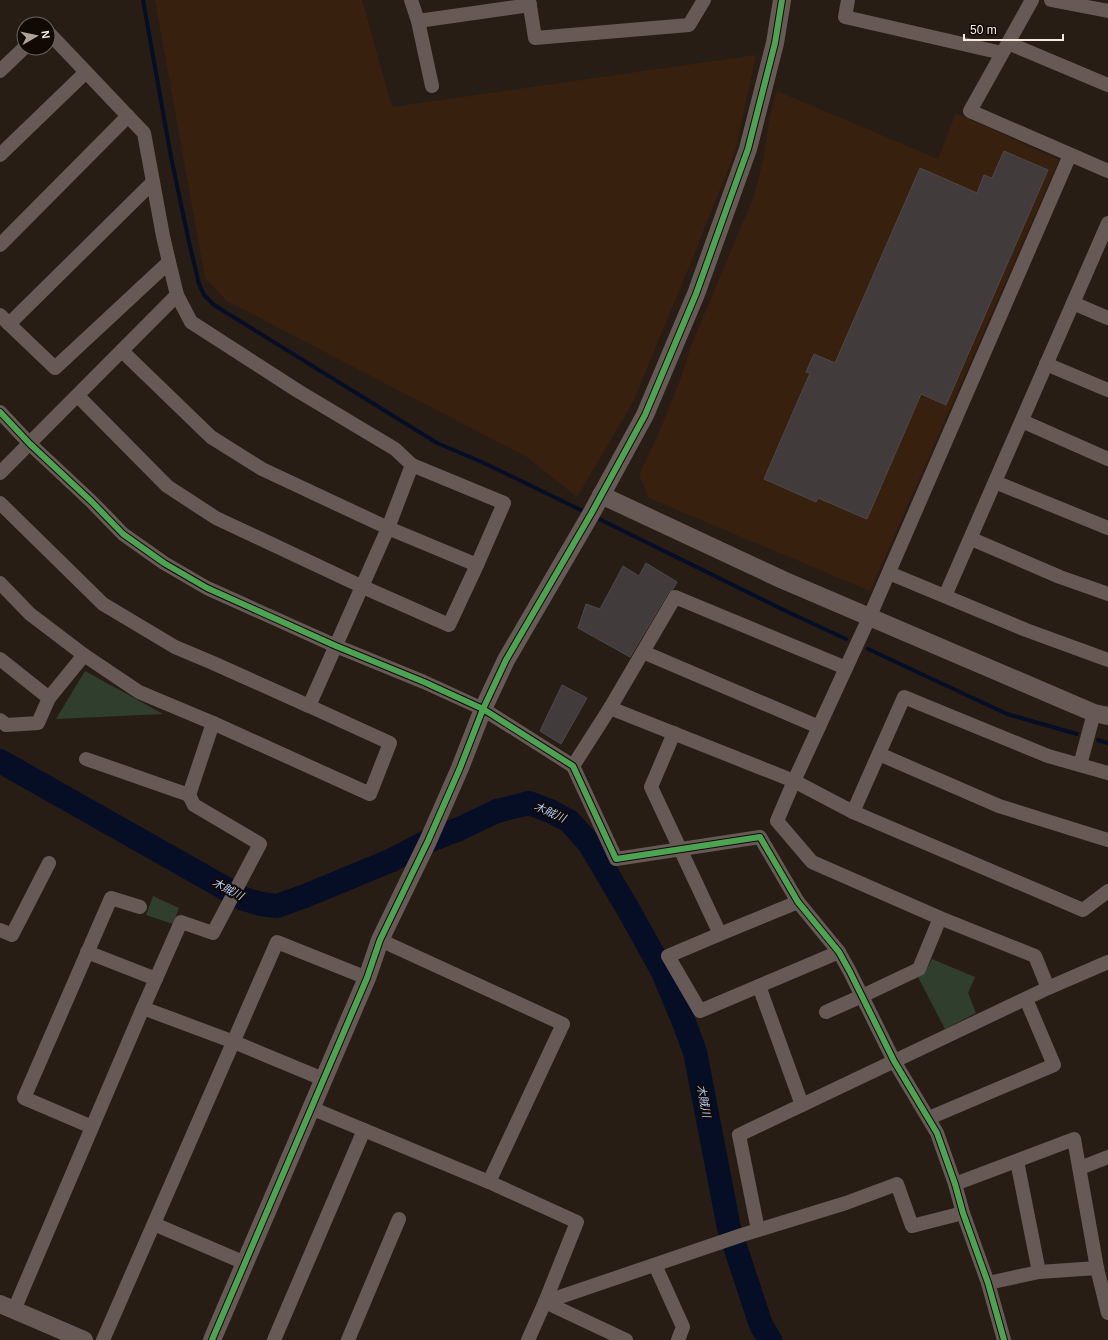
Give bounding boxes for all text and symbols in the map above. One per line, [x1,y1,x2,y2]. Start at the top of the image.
north arrow [16,16,56,56]
scale bar [964,16,1063,42]
text: 50 m [970,23,997,37]
text: N [39,30,52,39]
water label: 木賊川 [532,800,568,825]
water label: 木賊川 [211,876,246,903]
water label: 木賊川 [695,1084,713,1119]

